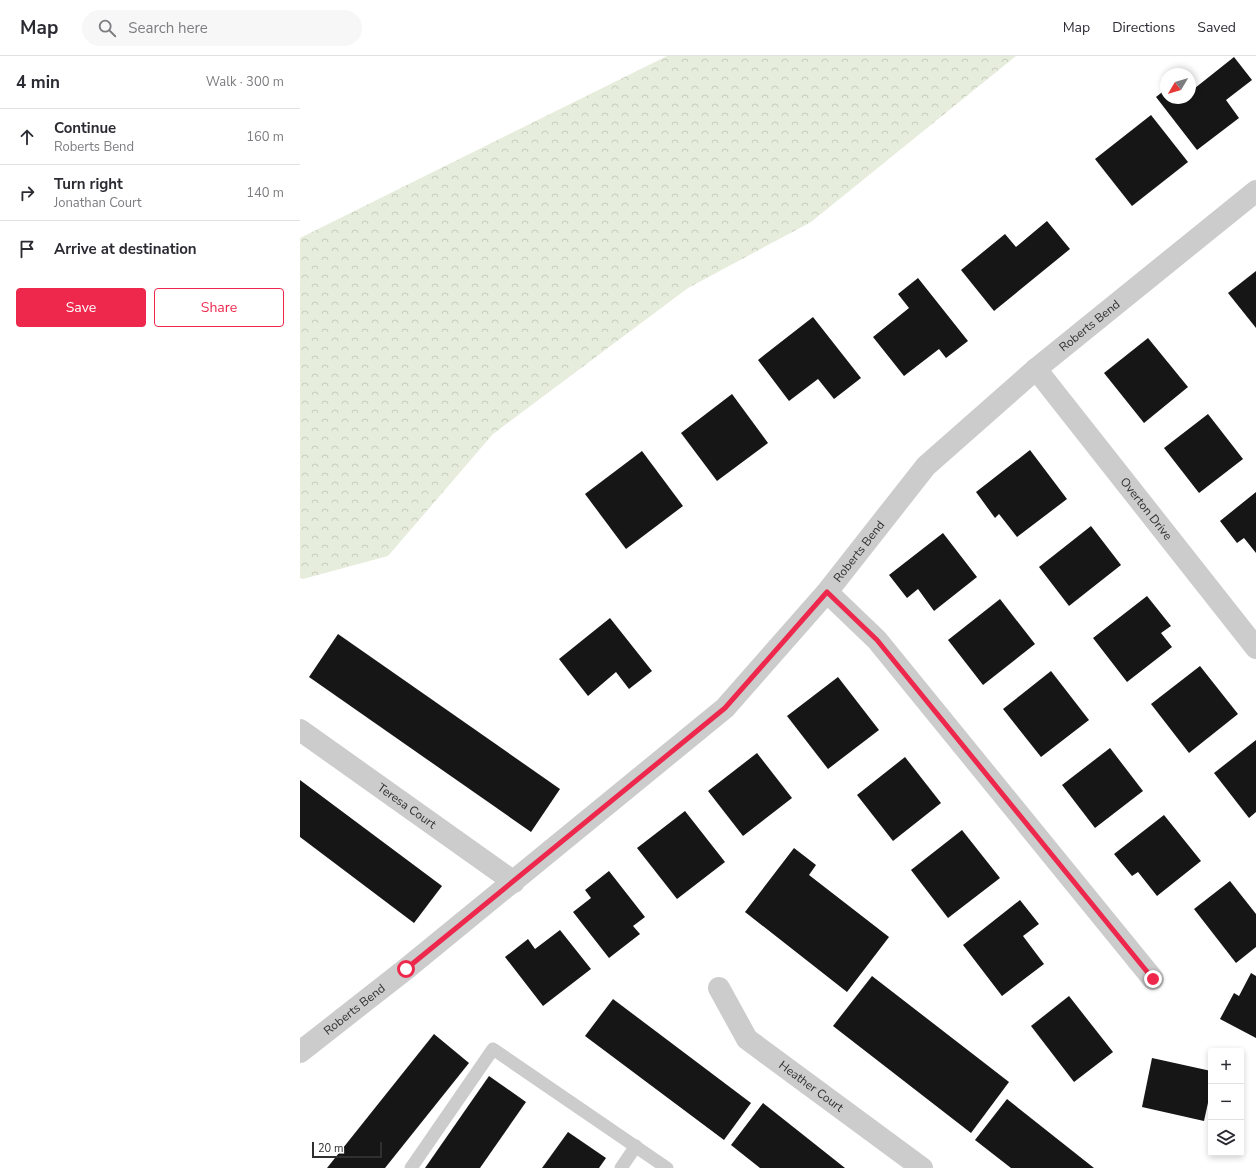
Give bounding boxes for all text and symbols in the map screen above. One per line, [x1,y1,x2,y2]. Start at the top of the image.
search box [82,10,362,46]
text: Map [20,15,58,41]
icon: search [96,17,118,39]
text: Search here [128,18,208,38]
text: Map [1063,18,1090,37]
text: Directions [1112,18,1175,37]
text: Saved [1197,18,1236,37]
north arrow [1160,68,1196,104]
text: 4 min [16,71,60,94]
text: Walk · 300 m [206,73,284,91]
text: Continue [54,118,116,138]
icon: ahead [16,126,38,148]
text: 160 m [246,128,284,146]
text: Roberts Bend [54,138,134,156]
text: Turn right [54,174,123,194]
icon: right [16,182,38,204]
text: 140 m [246,184,284,202]
text: Jonathan Court [54,194,142,212]
icon: arrive [16,238,38,260]
text: Arrive at destination [54,239,197,259]
button: Save [16,288,146,327]
button: Share [154,288,284,327]
street label: Roberts Bend [1056,296,1123,355]
street label: Overton Drive [1117,474,1176,543]
street label: Roberts Bend [830,517,888,585]
street label: Teresa Court [374,780,440,833]
route start [397,960,415,978]
route end [1144,970,1162,988]
street label: Roberts Bend [320,980,388,1039]
map controls [1208,1048,1244,1156]
button: + [1208,1048,1244,1084]
street label: Heather Court [776,1057,847,1116]
button: − [1208,1084,1244,1120]
button: layers [1208,1120,1244,1156]
scale bar [312,1140,382,1159]
text: 20 m [318,1141,343,1156]

